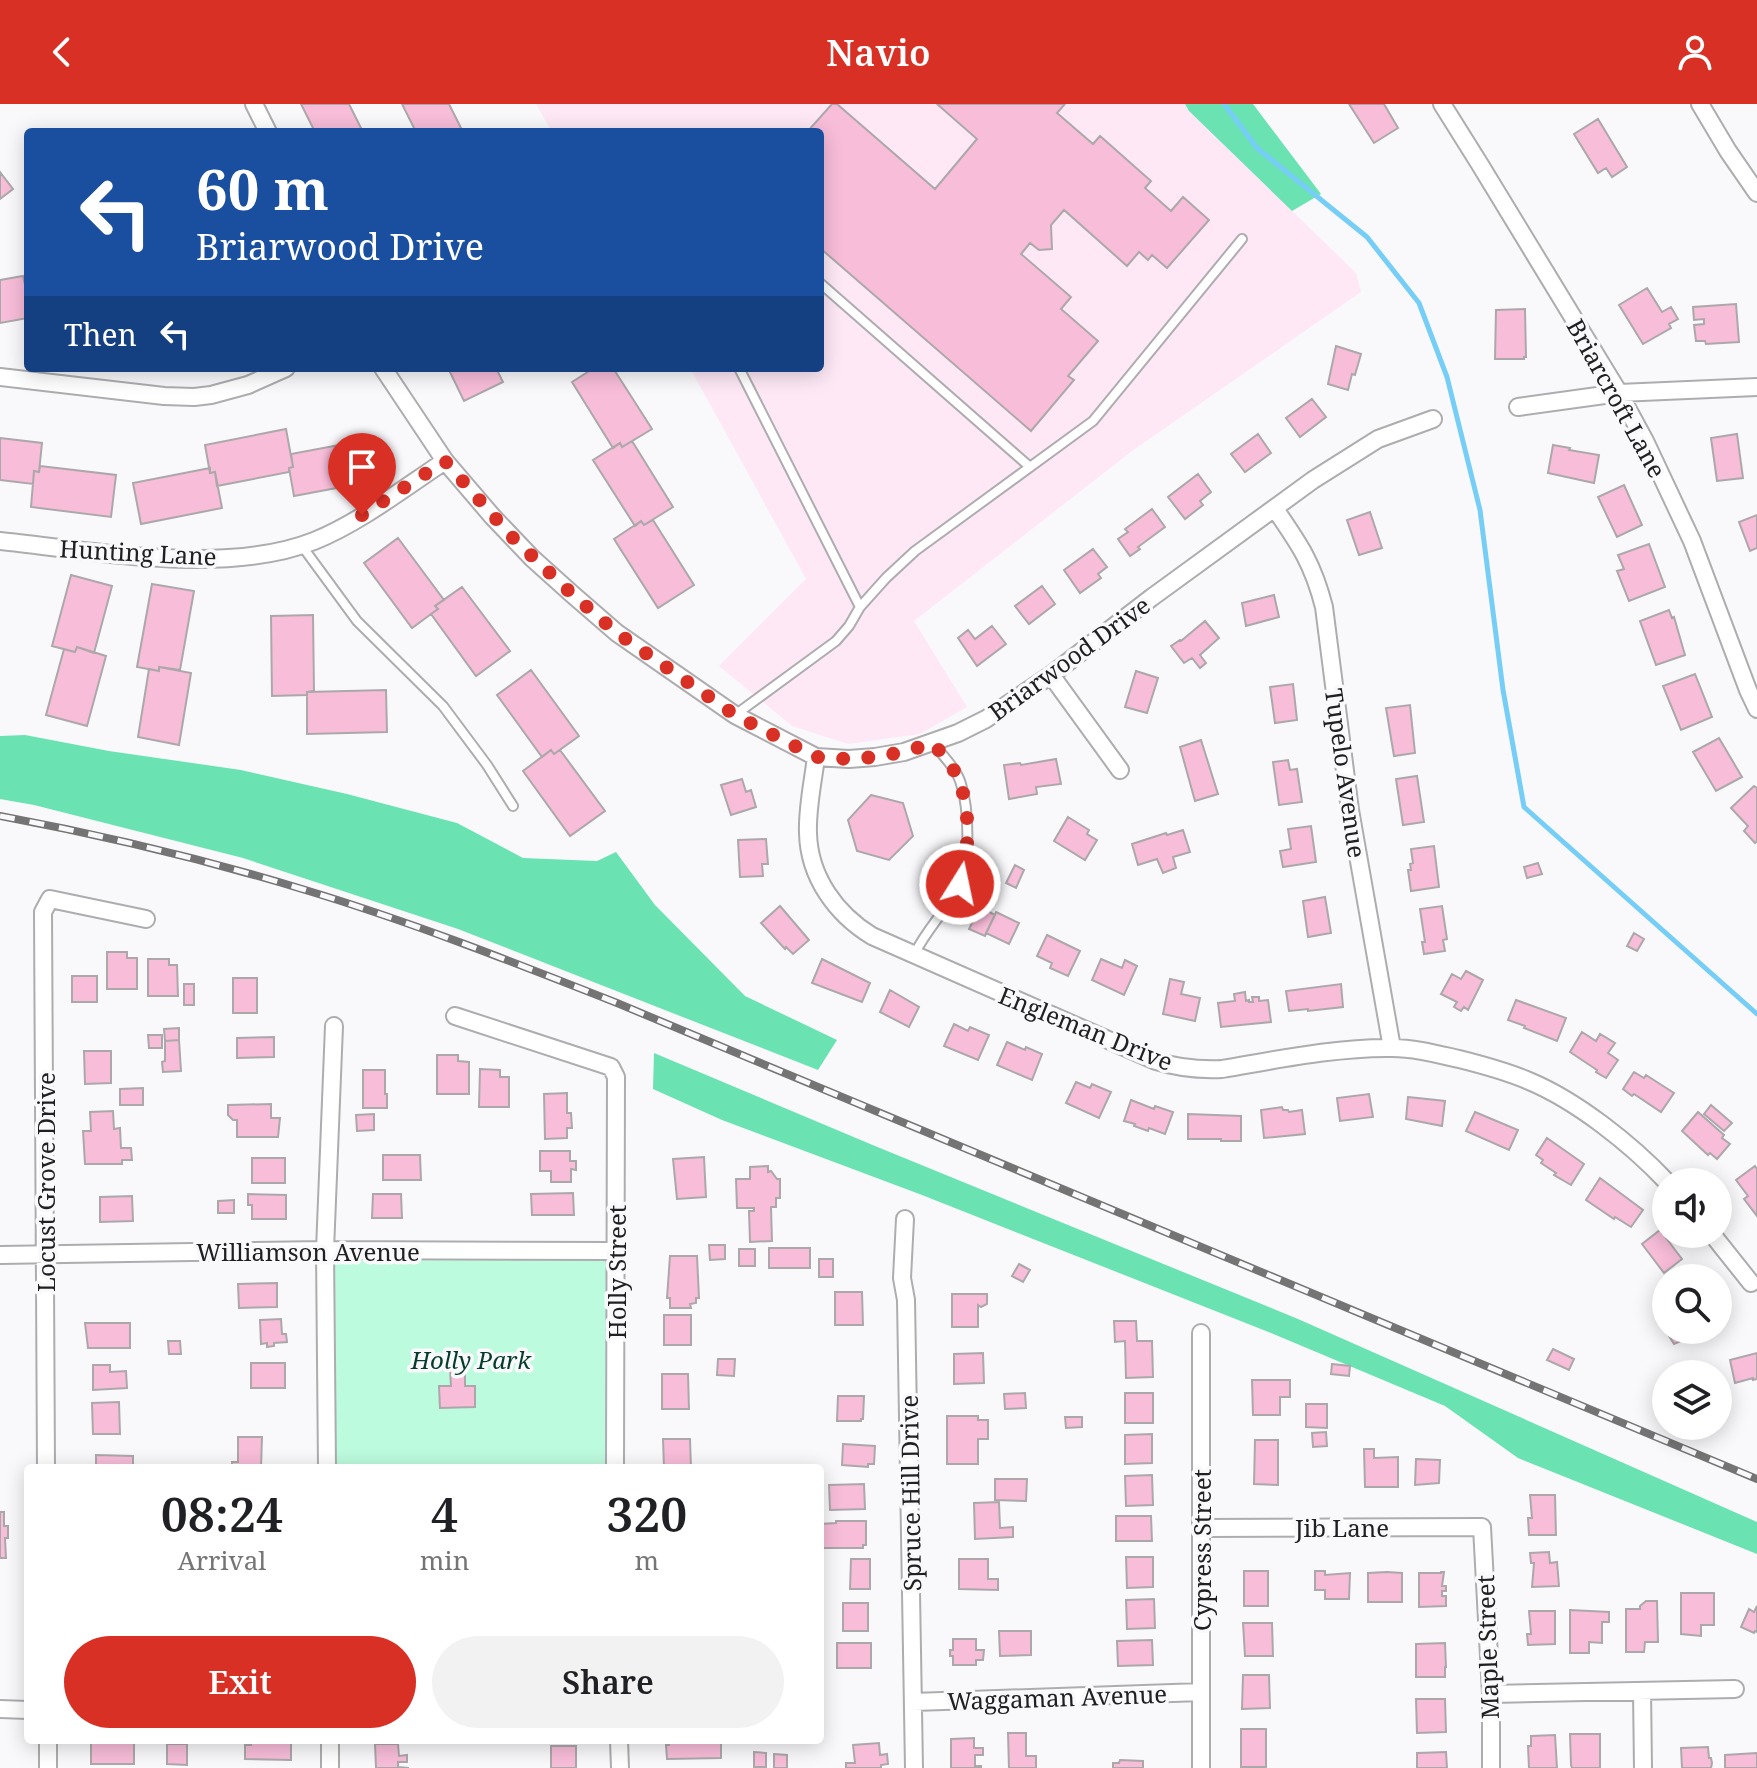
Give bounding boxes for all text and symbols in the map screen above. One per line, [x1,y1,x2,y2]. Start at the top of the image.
text: Navio [826,28,931,77]
icon: back [40,30,84,74]
icon: person [1673,30,1717,74]
text: 60 m [196,150,329,226]
icon: left [64,160,168,264]
text: Briarwood Drive [196,222,484,271]
icon: left [153,312,197,356]
street label: Briarcroft Lane [1560,313,1674,483]
text: Then [64,314,137,355]
pin [328,433,396,515]
icon: arrive [340,445,384,489]
street label: Hunting Lane [59,531,217,573]
street label: Briarwood Drive [982,588,1156,728]
street label: Tupelo Avenue [1318,686,1374,860]
position arrow [918,842,1002,926]
street label: Engleman Drive [994,978,1178,1078]
street label: Locust Grove Drive [29,1072,62,1292]
map controls [1652,1168,1732,1440]
button: sound [1652,1168,1732,1248]
street label: Holly Street [600,1205,633,1339]
street label: Williamson Avenue [196,1235,420,1268]
button: search [1652,1264,1732,1344]
park label: Holly Park [410,1343,532,1376]
button: layers [1652,1360,1732,1440]
street label: Spruce Hill Drive [892,1395,928,1591]
street label: Cypress Street [1185,1469,1218,1631]
text: 08:24 [161,1481,283,1546]
text: 4 [431,1481,458,1546]
text: 320 [606,1481,687,1546]
street label: Jib Lane [1294,1511,1389,1544]
text: Arrival [177,1542,266,1578]
text: min [420,1542,469,1578]
text: m [634,1542,659,1578]
street label: Maple Street [1468,1574,1506,1720]
button: Exit [64,1636,416,1728]
button: Share [432,1636,784,1728]
street label: Waggaman Avenue [946,1677,1168,1717]

